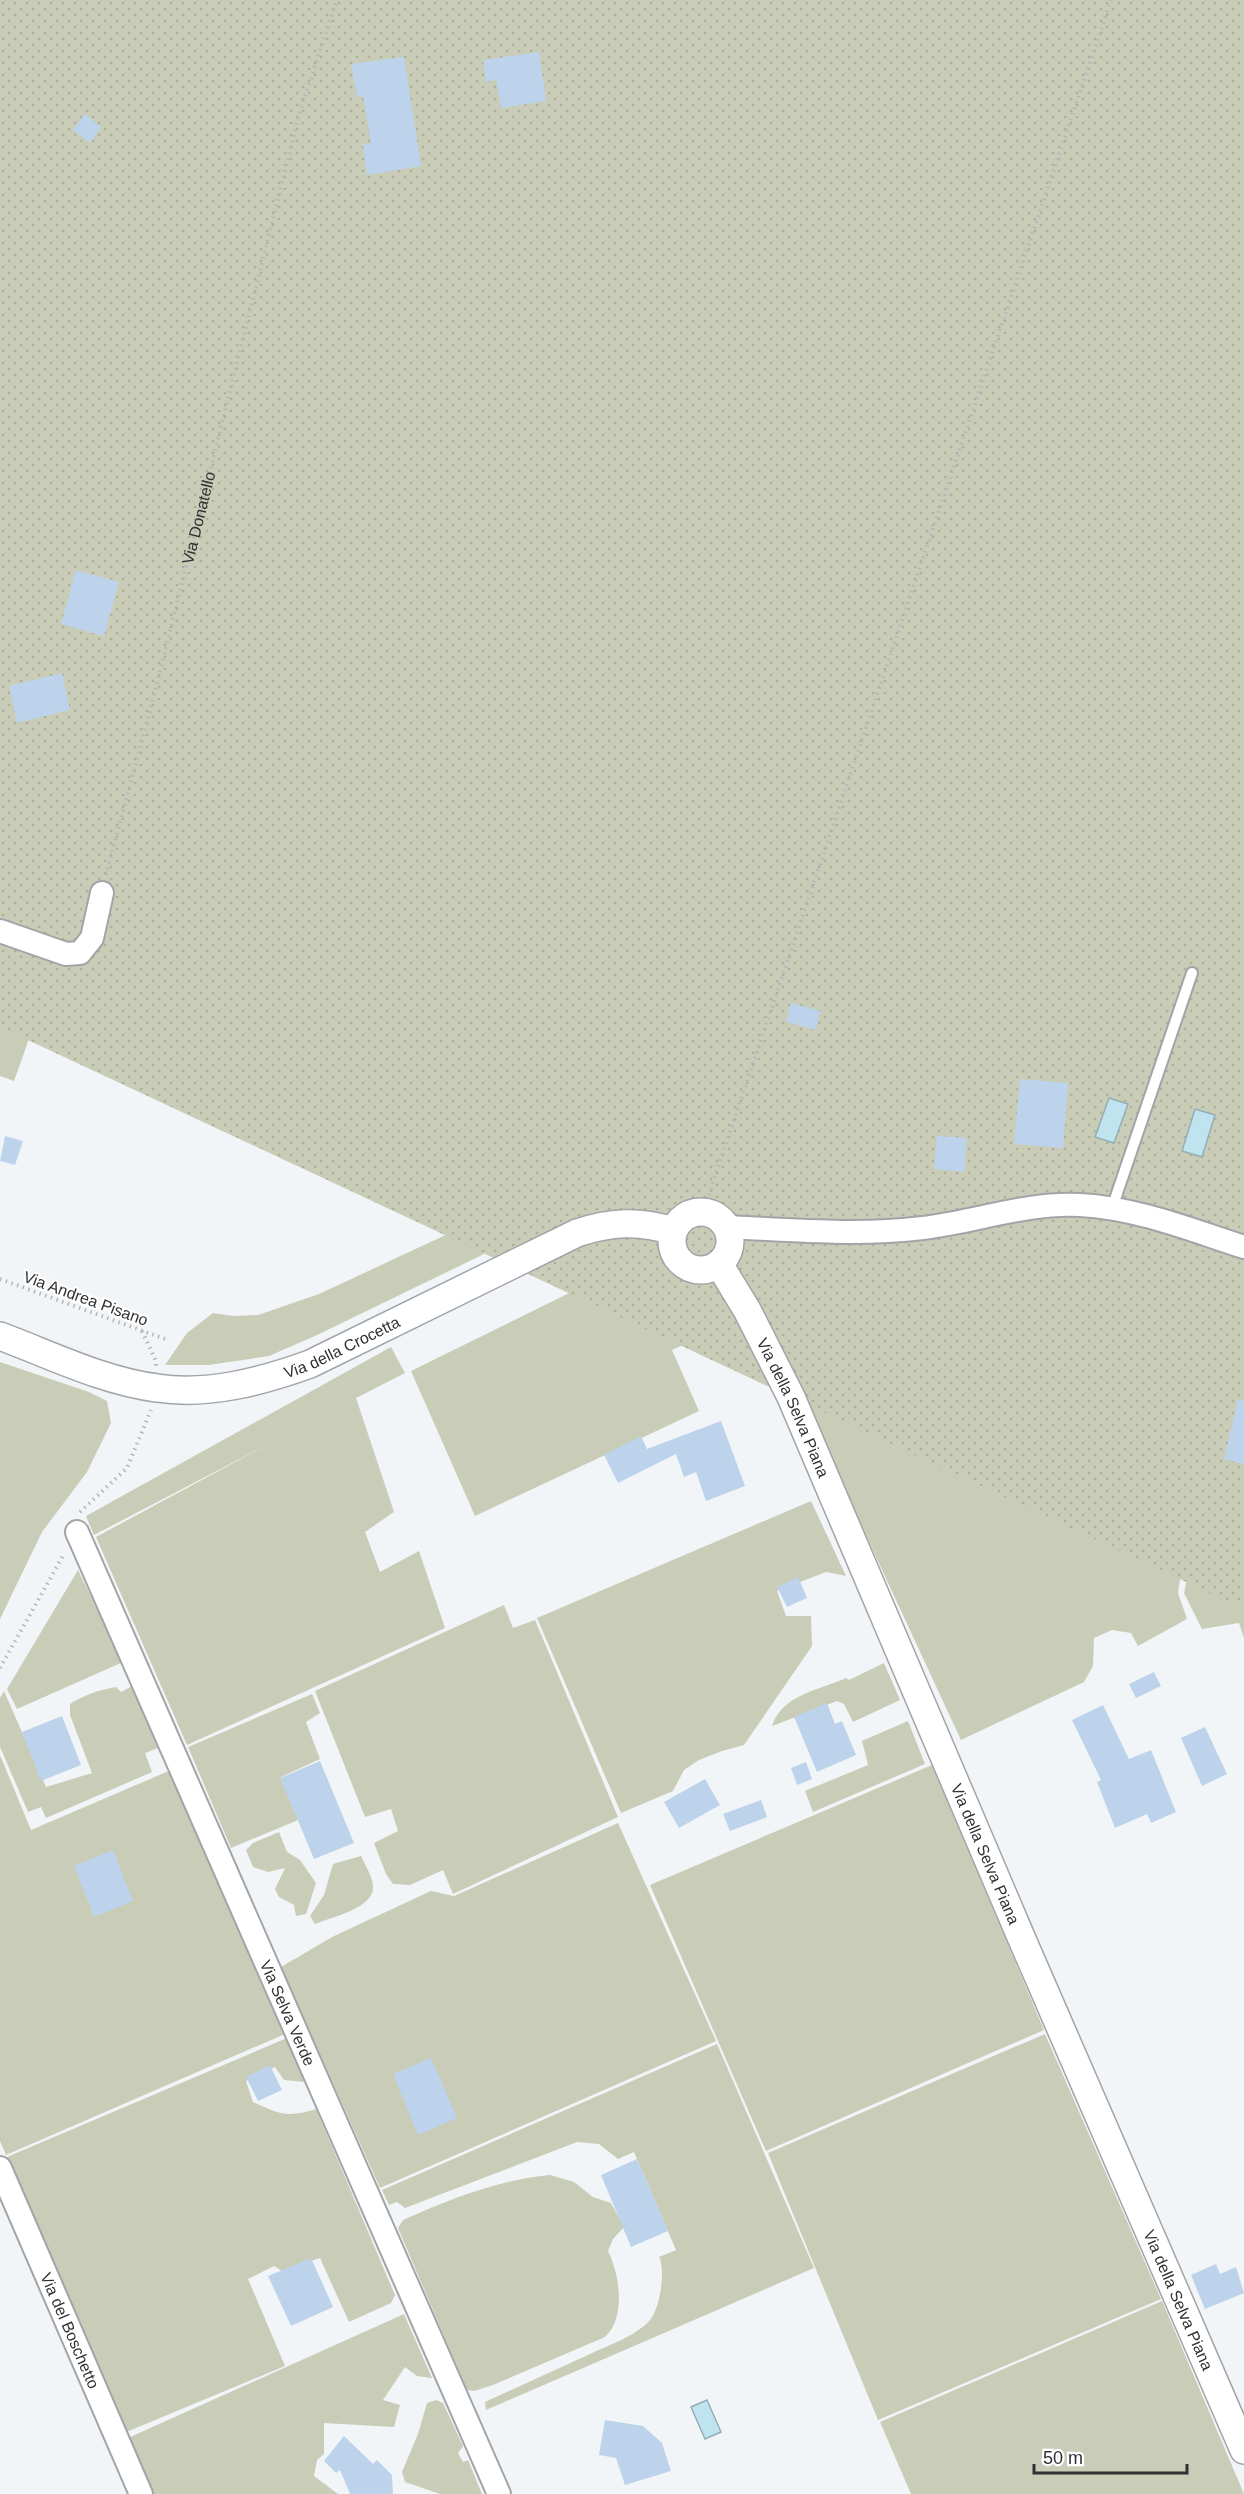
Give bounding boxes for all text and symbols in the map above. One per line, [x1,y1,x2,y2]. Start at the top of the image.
street label: Via Donatello [179,470,219,566]
street label: Via Andrea Pisano [21,1268,151,1329]
street label: Via della Crocetta [282,1313,403,1381]
street label: Via della Selva Piana [754,1335,832,1480]
street label: Via della Selva Piana [948,1781,1023,1927]
street label: Via Selva Verde [257,1958,318,2069]
street label: Via della Selva Piana [1140,2227,1216,2373]
street label: Via del Boschetto [37,2270,102,2391]
scale bar [1034,2437,1187,2475]
text: 50 m [1043,2448,1083,2468]

